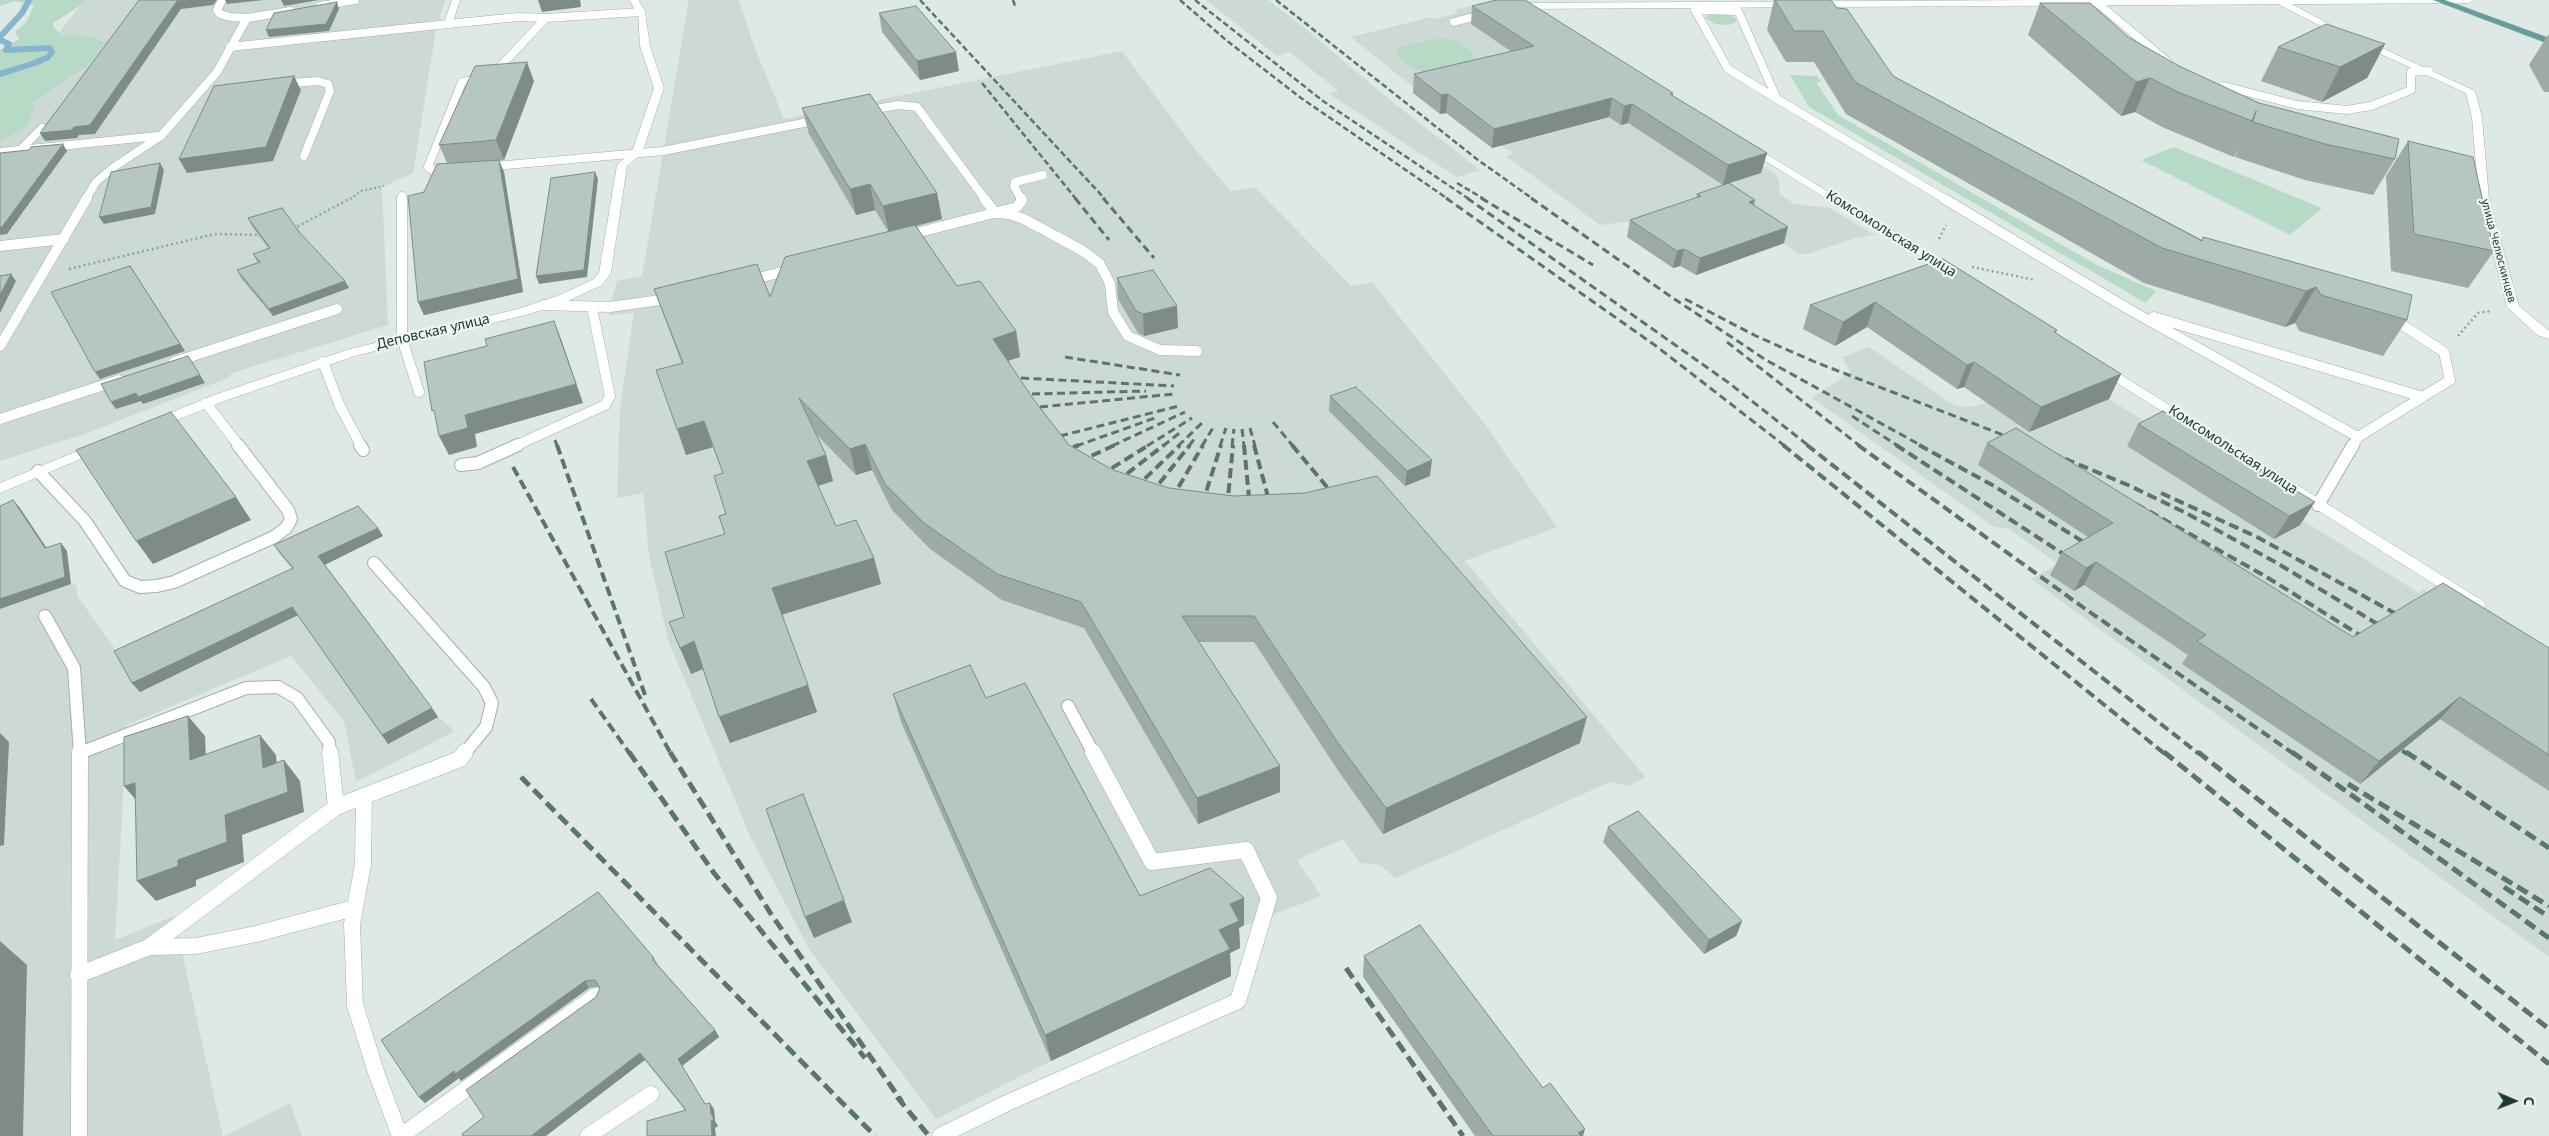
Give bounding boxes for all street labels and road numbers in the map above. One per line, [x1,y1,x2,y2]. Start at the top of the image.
street label: Комсомольская улица [1823,187,1959,281]
street label: улица Челюскинцев [2478,198,2518,304]
street label: Деповская улица [375,311,491,353]
street label: Комсомольская улица [2165,402,2301,498]

